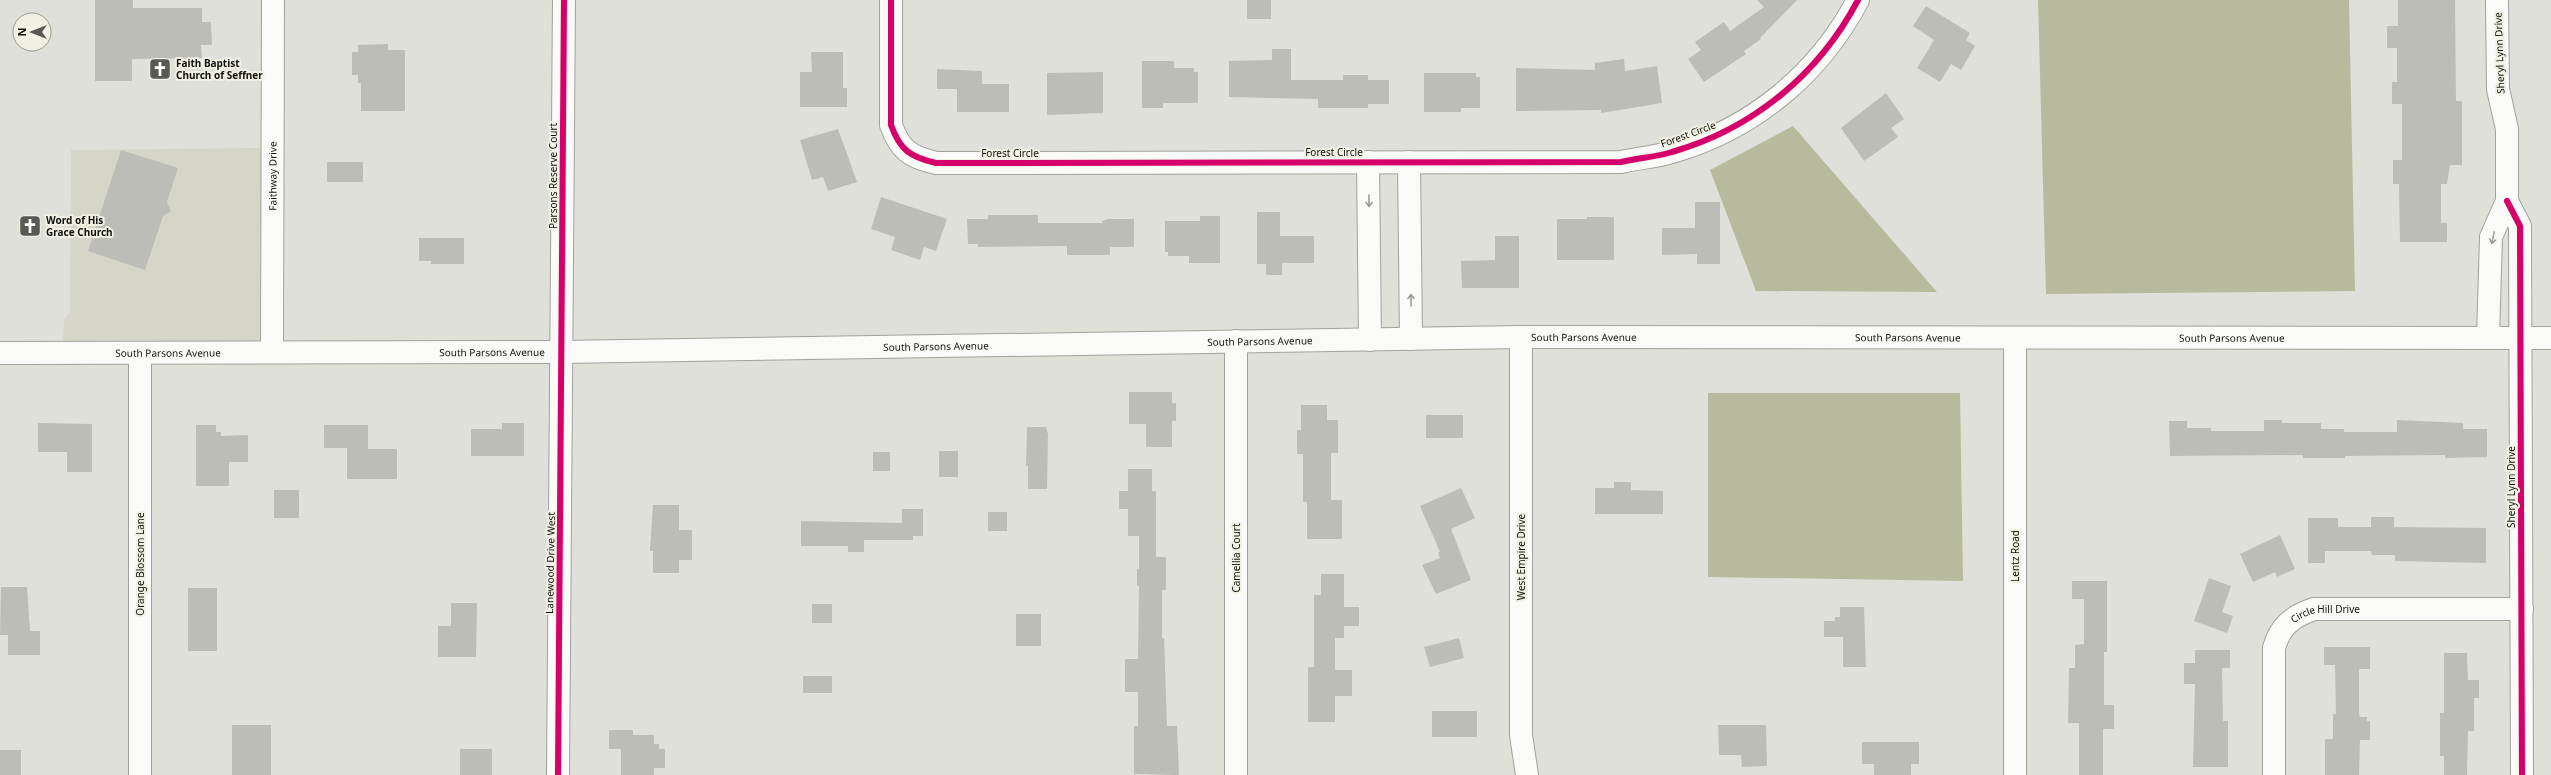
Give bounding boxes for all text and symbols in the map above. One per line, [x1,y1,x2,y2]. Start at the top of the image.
north arrow [12,12,52,52]
street label: Sheryl Lynn Drive [2491,12,2507,94]
text: N [14,28,29,36]
church icon: Faith Baptist Church of Seffner [147,56,173,82]
place label: Faith Baptist Church of Seffner [176,56,263,82]
street label: Forest Circle [1659,117,1718,150]
street label: Parsons Reserve Court [546,122,560,229]
street label: Faithway Drive [265,141,280,211]
street label: Forest Circle [1305,145,1363,159]
street label: Forest Circle [981,146,1039,160]
one-way arrow [1365,194,1373,207]
church icon: Word of His Grace Church [17,213,43,239]
place label: Word of His Grace Church [46,213,113,239]
one-way arrow [2488,231,2496,244]
one-way arrow [1407,294,1414,307]
street label: South Parsons Avenue [1531,330,1637,344]
street label: South Parsons Avenue [1855,330,1961,344]
street label: South Parsons Avenue [2179,331,2285,345]
street label: South Parsons Avenue [1207,333,1313,349]
street label: South Parsons Avenue [883,338,989,354]
street label: South Parsons Avenue [439,345,545,359]
street label: South Parsons Avenue [115,346,221,360]
street label: Sheryl Lynn Drive [2504,446,2518,528]
street label: Orange Blossom Lane [133,512,147,616]
street label: Lanewood Drive West [542,512,558,614]
street label: West Empire Drive [1514,514,1528,600]
street label: Camellia Court [1229,523,1243,593]
street label: Lentz Road [2008,530,2022,582]
street label: Circle Hill Drive [2287,602,2360,626]

